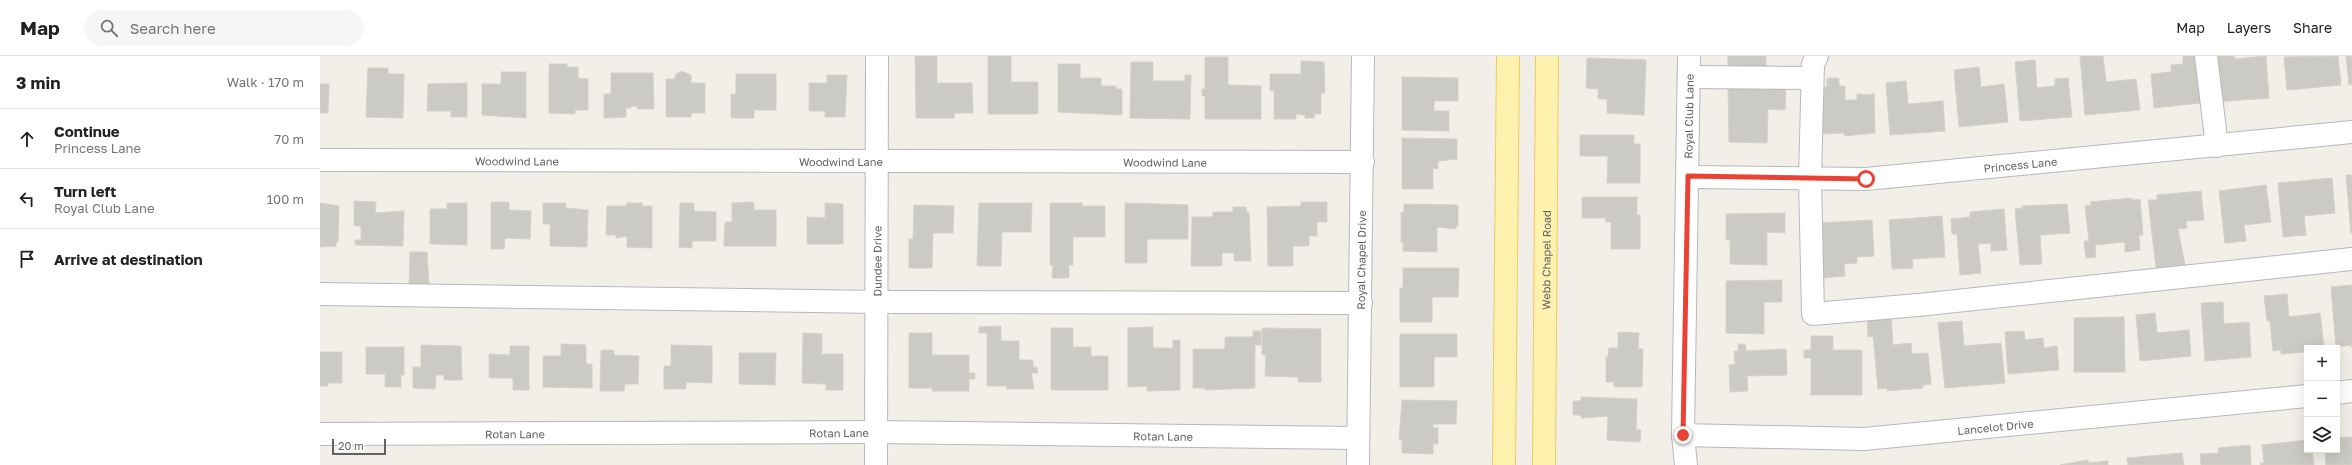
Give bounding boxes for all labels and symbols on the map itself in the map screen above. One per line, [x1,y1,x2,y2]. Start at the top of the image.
street label: Royal Club Lane [1681,74,1695,159]
street label: Woodwind Lane [475,154,559,167]
street label: Woodwind Lane [799,154,883,168]
street label: Princess Lane [1983,154,2058,174]
street label: Woodwind Lane [1123,155,1207,168]
route start [1857,170,1875,188]
street label: Royal Chapel Drive [1353,210,1368,310]
street label: Webb Chapel Road [1539,210,1552,310]
street label: Dundee Drive [870,226,883,296]
street label: Lancelot Drive [1957,416,2034,436]
street label: Rotan Lane [809,426,869,439]
route end [1674,426,1692,444]
street label: Rotan Lane [485,427,545,440]
street label: Rotan Lane [1133,429,1193,442]
scale bar [332,437,386,456]

